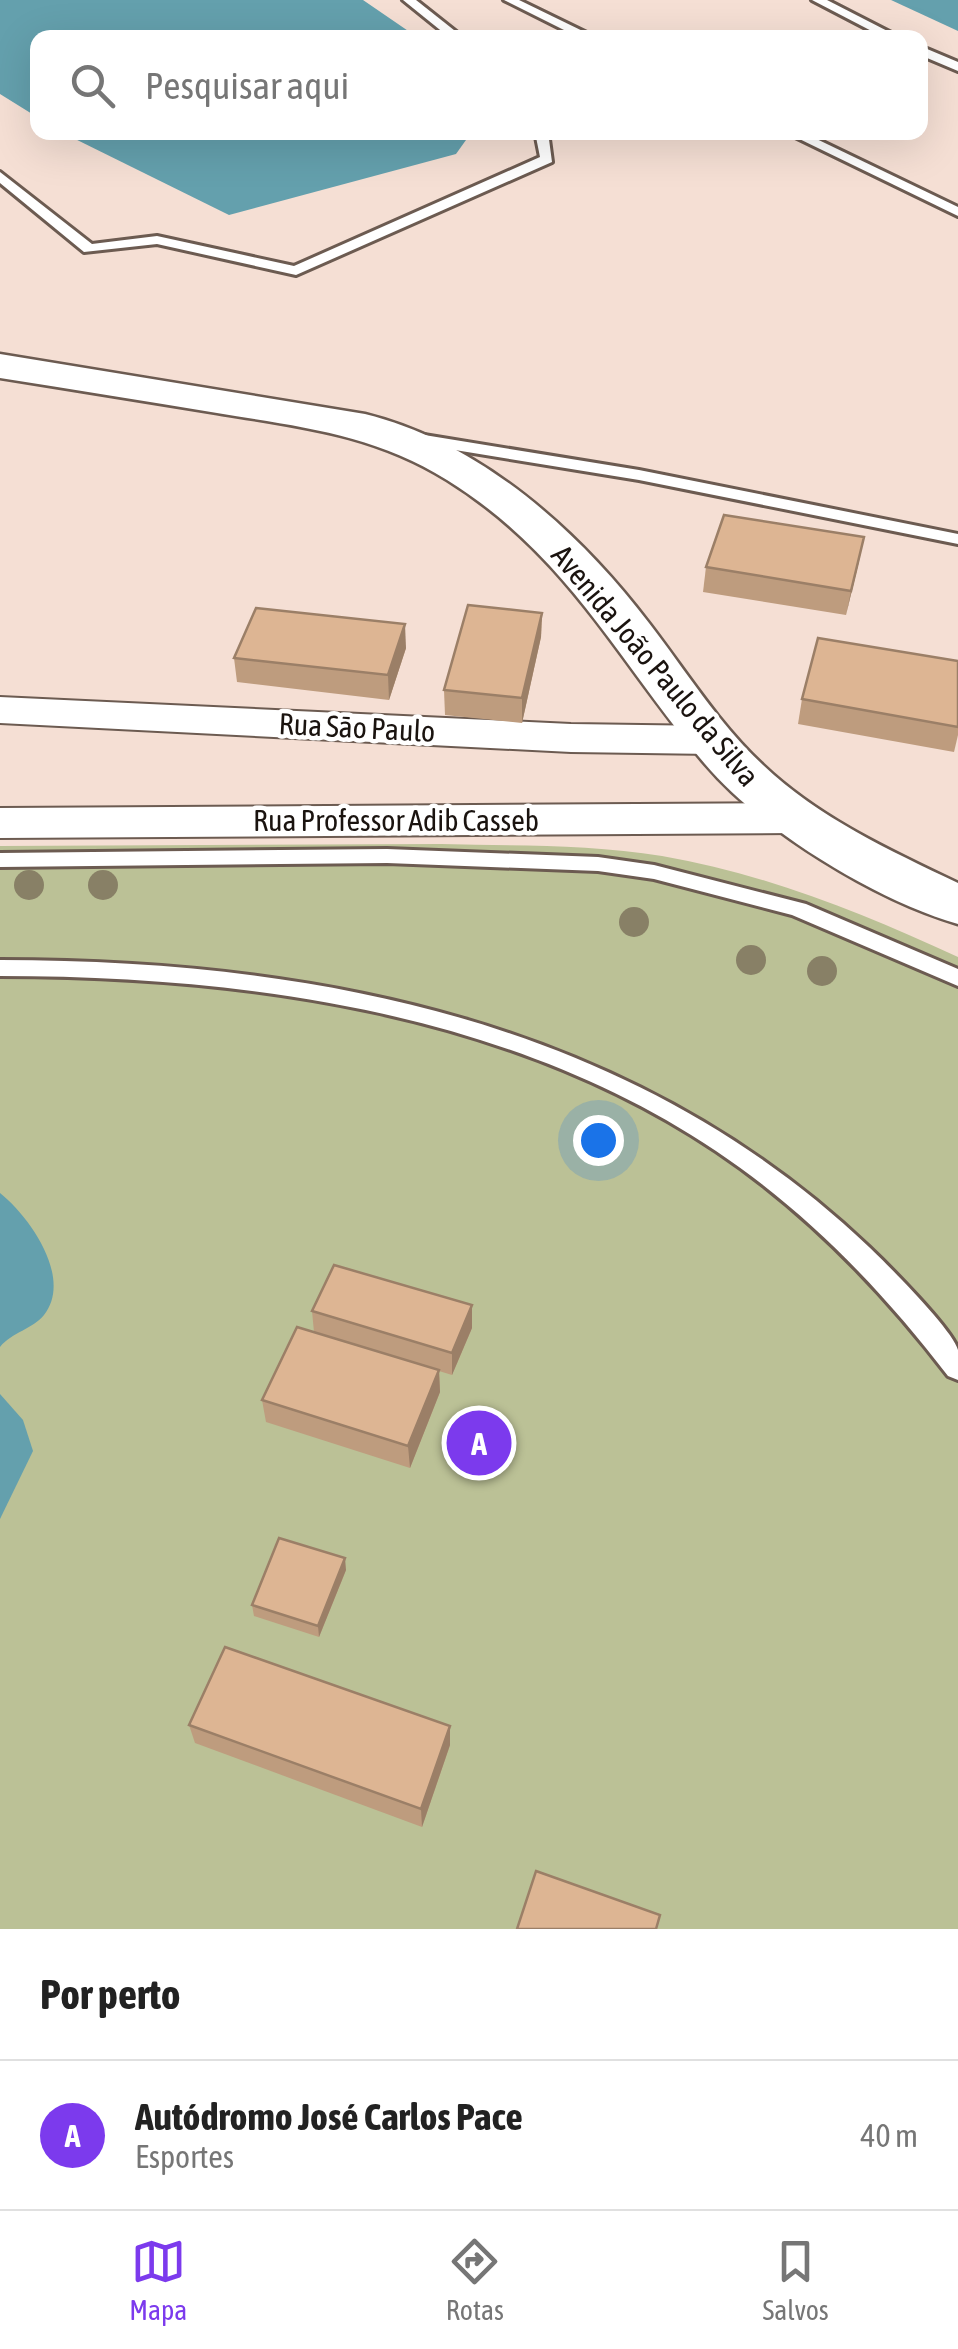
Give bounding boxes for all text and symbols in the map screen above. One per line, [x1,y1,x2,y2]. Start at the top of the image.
search box [30,30,928,140]
icon: search [65,58,120,113]
text: Pesquisar aqui [145,64,349,107]
street label: Avenida João Paulo da Silva [545,538,766,793]
street label: Rua Sāo Paulo [278,706,436,748]
street label: Rua Professor Adib Casseb [253,803,539,837]
your location [573,1115,624,1166]
pin: A [446,1406,512,1480]
text: Por perto [40,1970,180,2018]
text: Autódromo José Carlos Pace [135,2095,523,2138]
text: A [65,2117,80,2154]
text: 40 m [860,2117,918,2154]
text: Esportes [135,2138,234,2175]
tab: Mapa [129,2234,187,2326]
tab: Rotas [446,2234,504,2326]
tab: Salvos [763,2234,829,2326]

